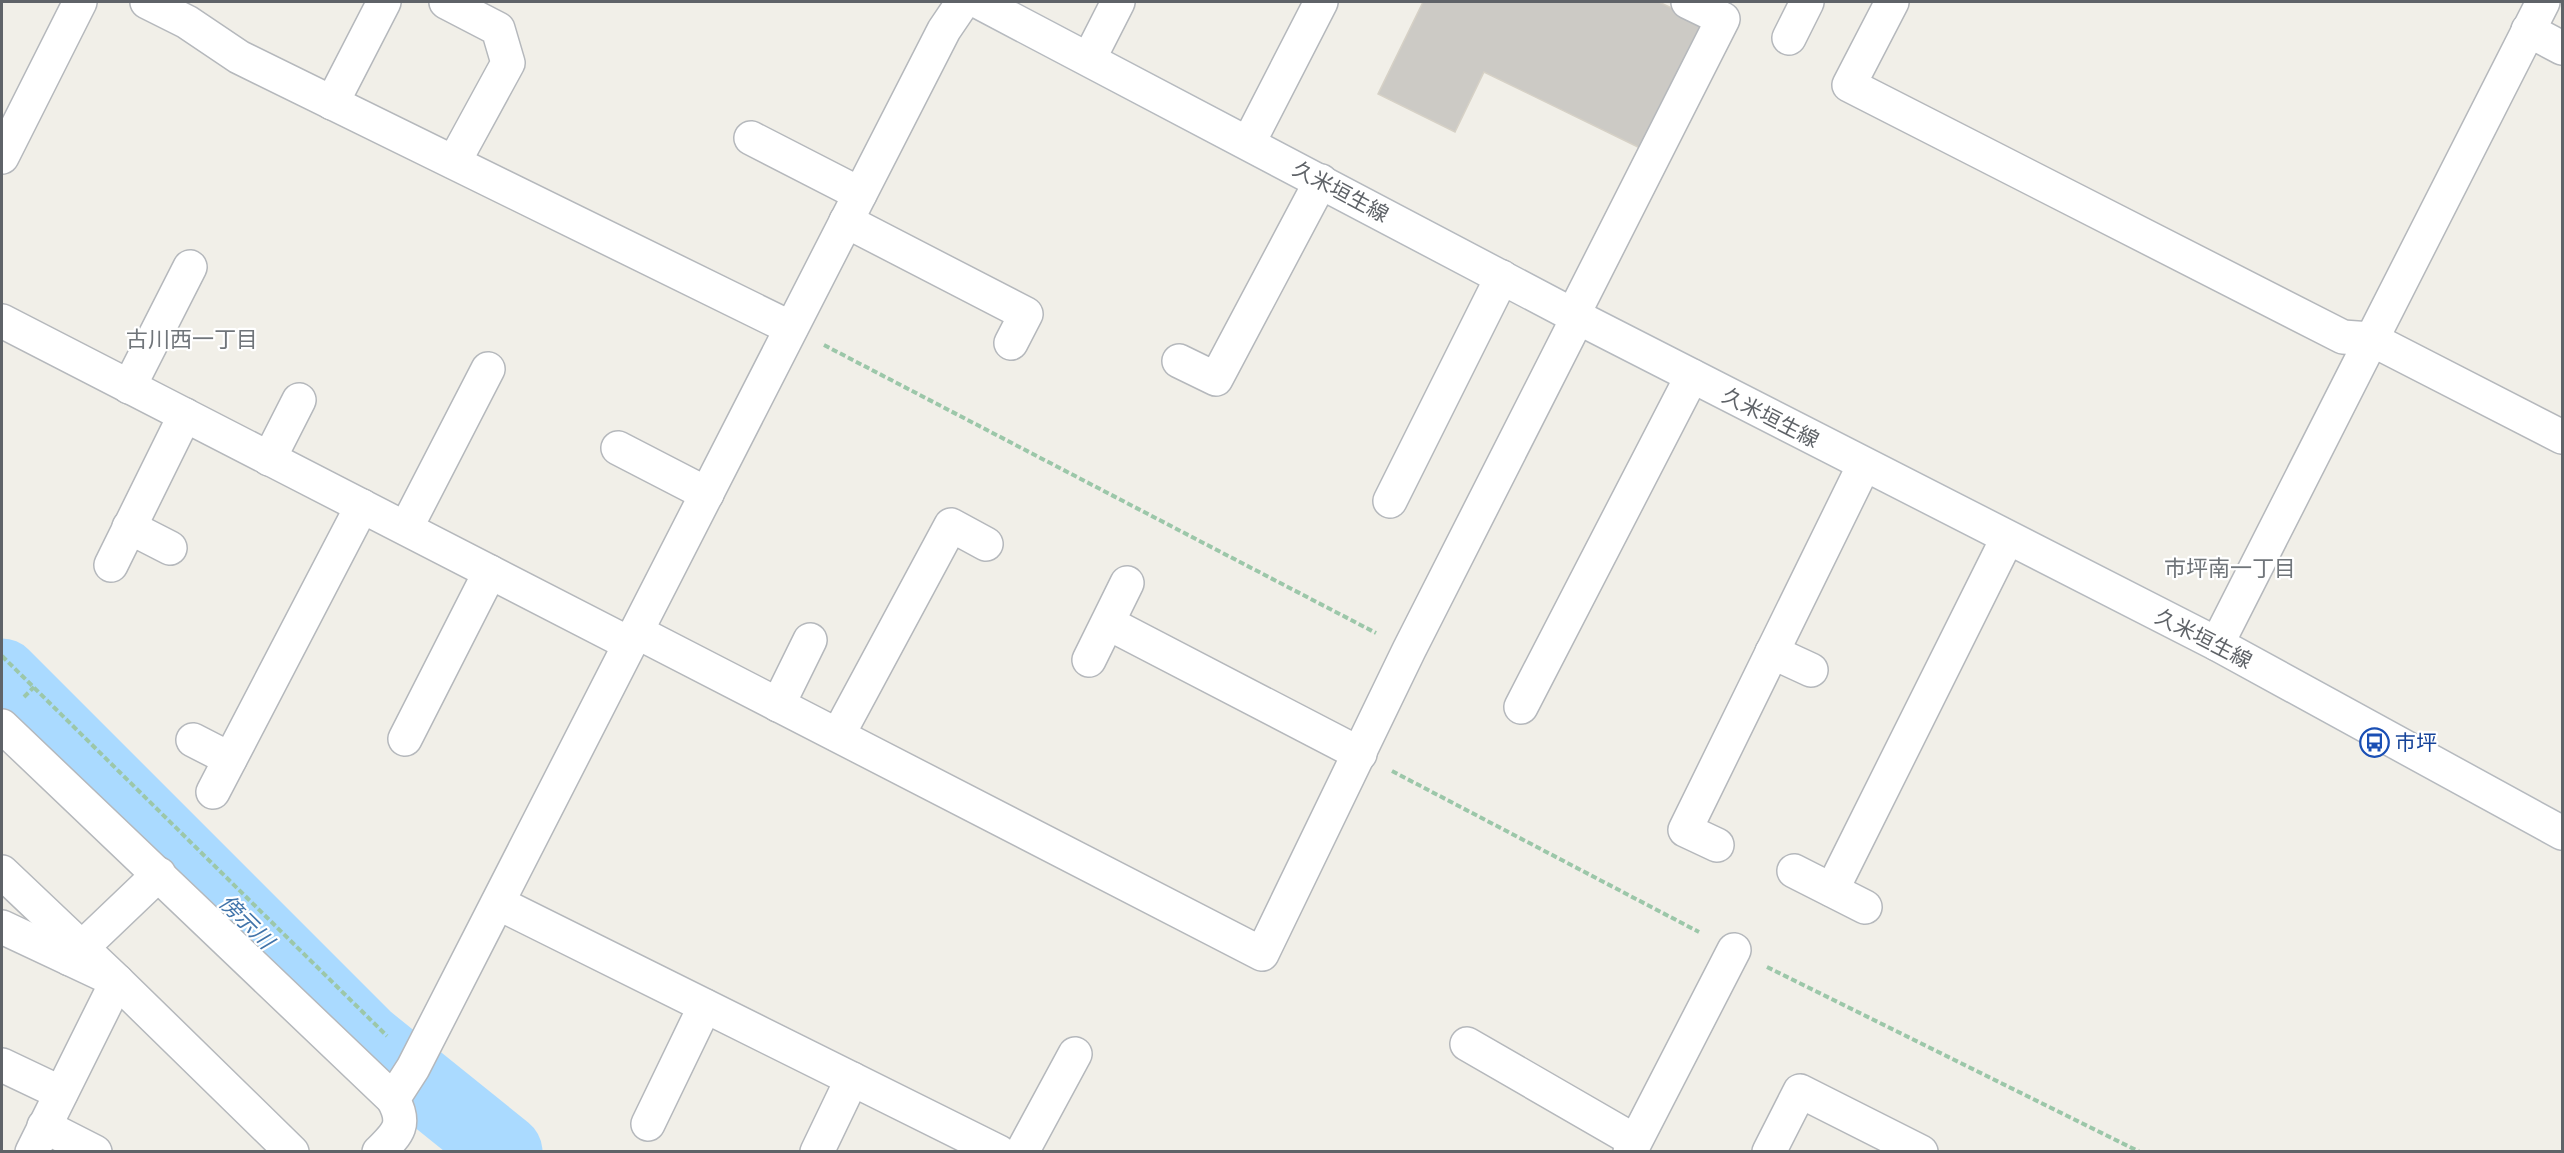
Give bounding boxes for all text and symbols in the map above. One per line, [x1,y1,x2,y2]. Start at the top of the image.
street label: 久米垣生線 [1289,156,1393,226]
district label: 古川西一丁目 [126,326,258,351]
street label: 久米垣生線 [1719,382,1823,452]
district label: 市坪南一丁目 [2164,555,2296,580]
street label: 久米垣生線 [2152,603,2256,673]
bus stop icon: 市坪 [2358,726,2390,758]
place label: 市坪 [2395,730,2437,754]
water label: 傍示川 [215,889,281,955]

